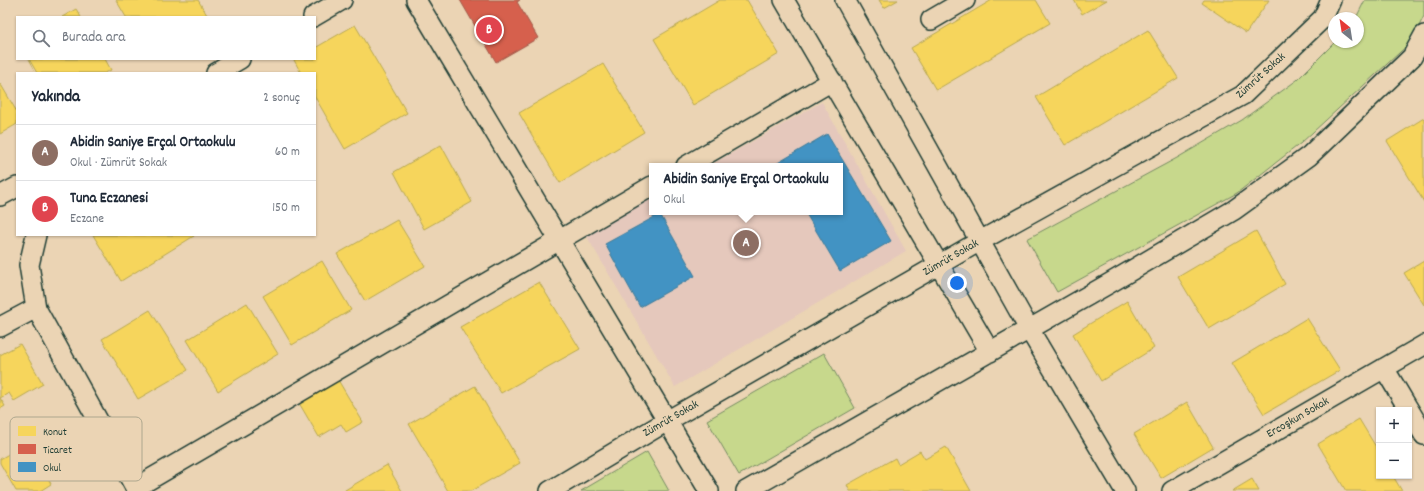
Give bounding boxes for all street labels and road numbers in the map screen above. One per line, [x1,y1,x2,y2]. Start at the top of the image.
street label: Zümrüt Sokak [1232,49,1290,103]
street label: Zümrüt Sokak [920,235,982,281]
street label: Ercoşkun Sokak [1264,393,1333,443]
street label: Zümrüt Sokak [640,396,702,442]

